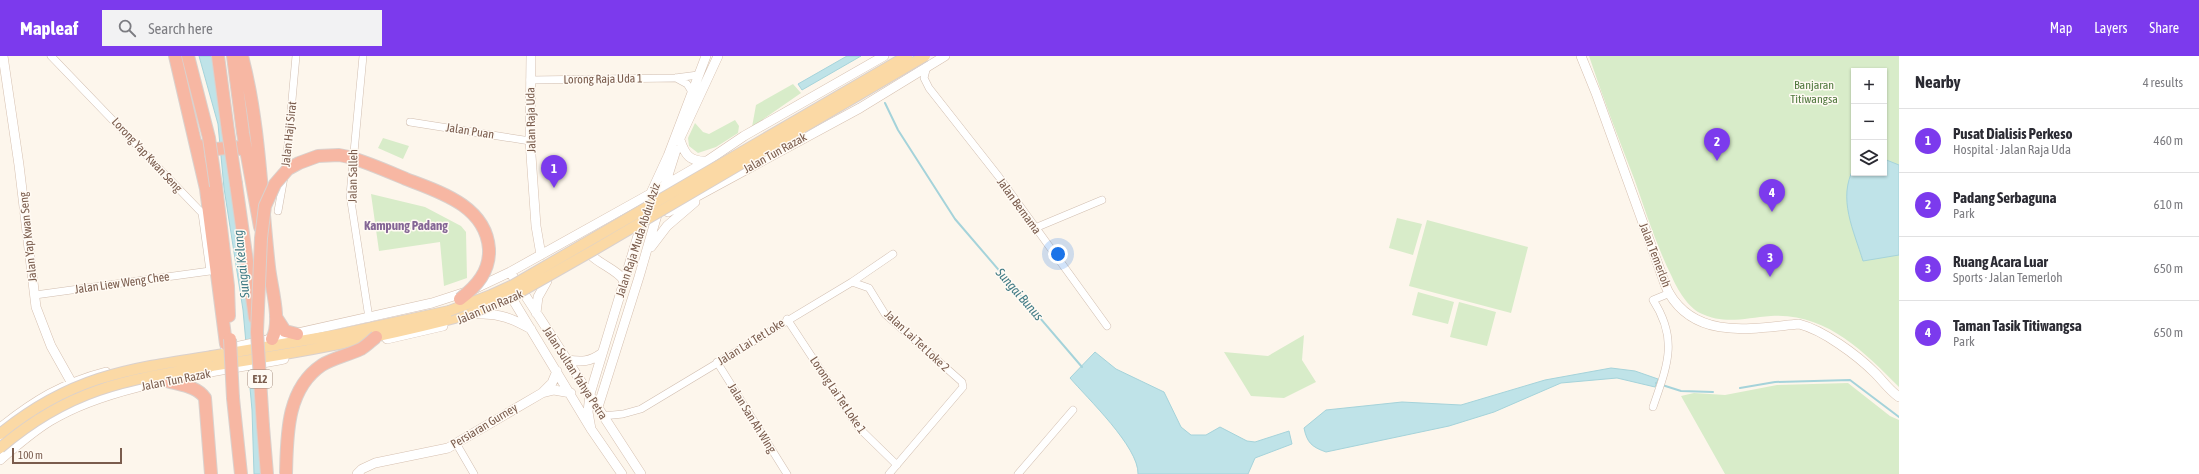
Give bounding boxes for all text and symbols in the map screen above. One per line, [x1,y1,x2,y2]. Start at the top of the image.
search box [102,10,382,46]
text: Mapleaf [20,17,78,39]
icon: search [116,17,138,39]
text: Search here [148,20,213,37]
text: Map [2050,20,2072,36]
text: Layers [2094,20,2127,36]
text: Share [2149,20,2179,36]
map controls [1851,68,1887,176]
button: + [1851,68,1887,104]
street label: Lorong Raja Uda 1 [563,71,643,87]
text: Nearby [1915,72,1961,92]
text: 4 results [2143,75,2183,90]
park label: Banjaran Titiwangsa [1790,78,1838,106]
street label: Jalan Raja Uda [523,87,539,153]
street label: Jalan Haji Sirat [279,100,299,167]
button: − [1851,104,1887,140]
street label: Lorong Yap Kwan Seng [109,115,186,196]
street label: Jalan Puan [445,120,495,142]
text: Pusat Dialisis Perkeso [1953,125,2072,142]
pin: 2 [1704,128,1730,161]
street label: Jalan Tun Razak [741,129,810,176]
text: 1 [1925,133,1931,148]
text: 460 m [2154,133,2183,148]
button: layers [1851,140,1887,176]
text: Hospital · Jalan Raja Uda [1953,142,2071,157]
street label: Jalan Salleh [346,149,360,203]
pin: 1 [541,155,567,188]
street label: Jalan Bernama [994,175,1044,237]
pin: 4 [1759,179,1785,212]
street label: Jalan Raja Muda Abdul Aziz [613,181,663,299]
text: Padang Serbaguna [1953,189,2056,206]
street label: Jalan Yap Kwan Seng [16,191,40,283]
text: 2 [1925,197,1931,212]
text: 610 m [2154,197,2183,212]
text: Park [1953,206,1975,221]
district label: Kampung Padang [364,218,448,233]
street label: Jalan Temerloh [1636,221,1674,289]
water label: Sungai Kelang [230,229,253,300]
your location [1048,244,1068,264]
pin: 3 [1757,244,1783,277]
text: Ruang Acara Luar [1953,253,2048,270]
text: 3 [1925,261,1931,276]
text: 650 m [2154,261,2183,276]
water label: Sungai Bunus [992,264,1047,324]
street label: Jalan Liew Weng Chee [74,269,170,297]
text: Sports · Jalan Temerloh [1953,270,2063,285]
street label: Jalan Tun Razak [455,287,526,327]
street label: Jalan Lai Tet Loke 2 [882,307,952,375]
street label: Jalan Lai Tet Loke [715,316,787,368]
text: Taman Tasik Titiwangsa [1953,317,2082,334]
street label: Jalan Sultan Yahya Petra [540,324,610,422]
text: 4 [1925,325,1931,340]
text: 650 m [2154,325,2183,340]
text: Park [1953,334,1975,349]
street label: Lorong Lai Tet Loke 1 [807,354,869,436]
street label: Jalan Tun Razak [140,366,213,394]
road number: E12 [248,370,272,388]
street label: Jalan San Ah Wing [725,381,779,456]
street label: Persiaran Gurney [448,401,520,451]
scale bar [12,446,122,465]
text: 100 m [18,449,43,461]

